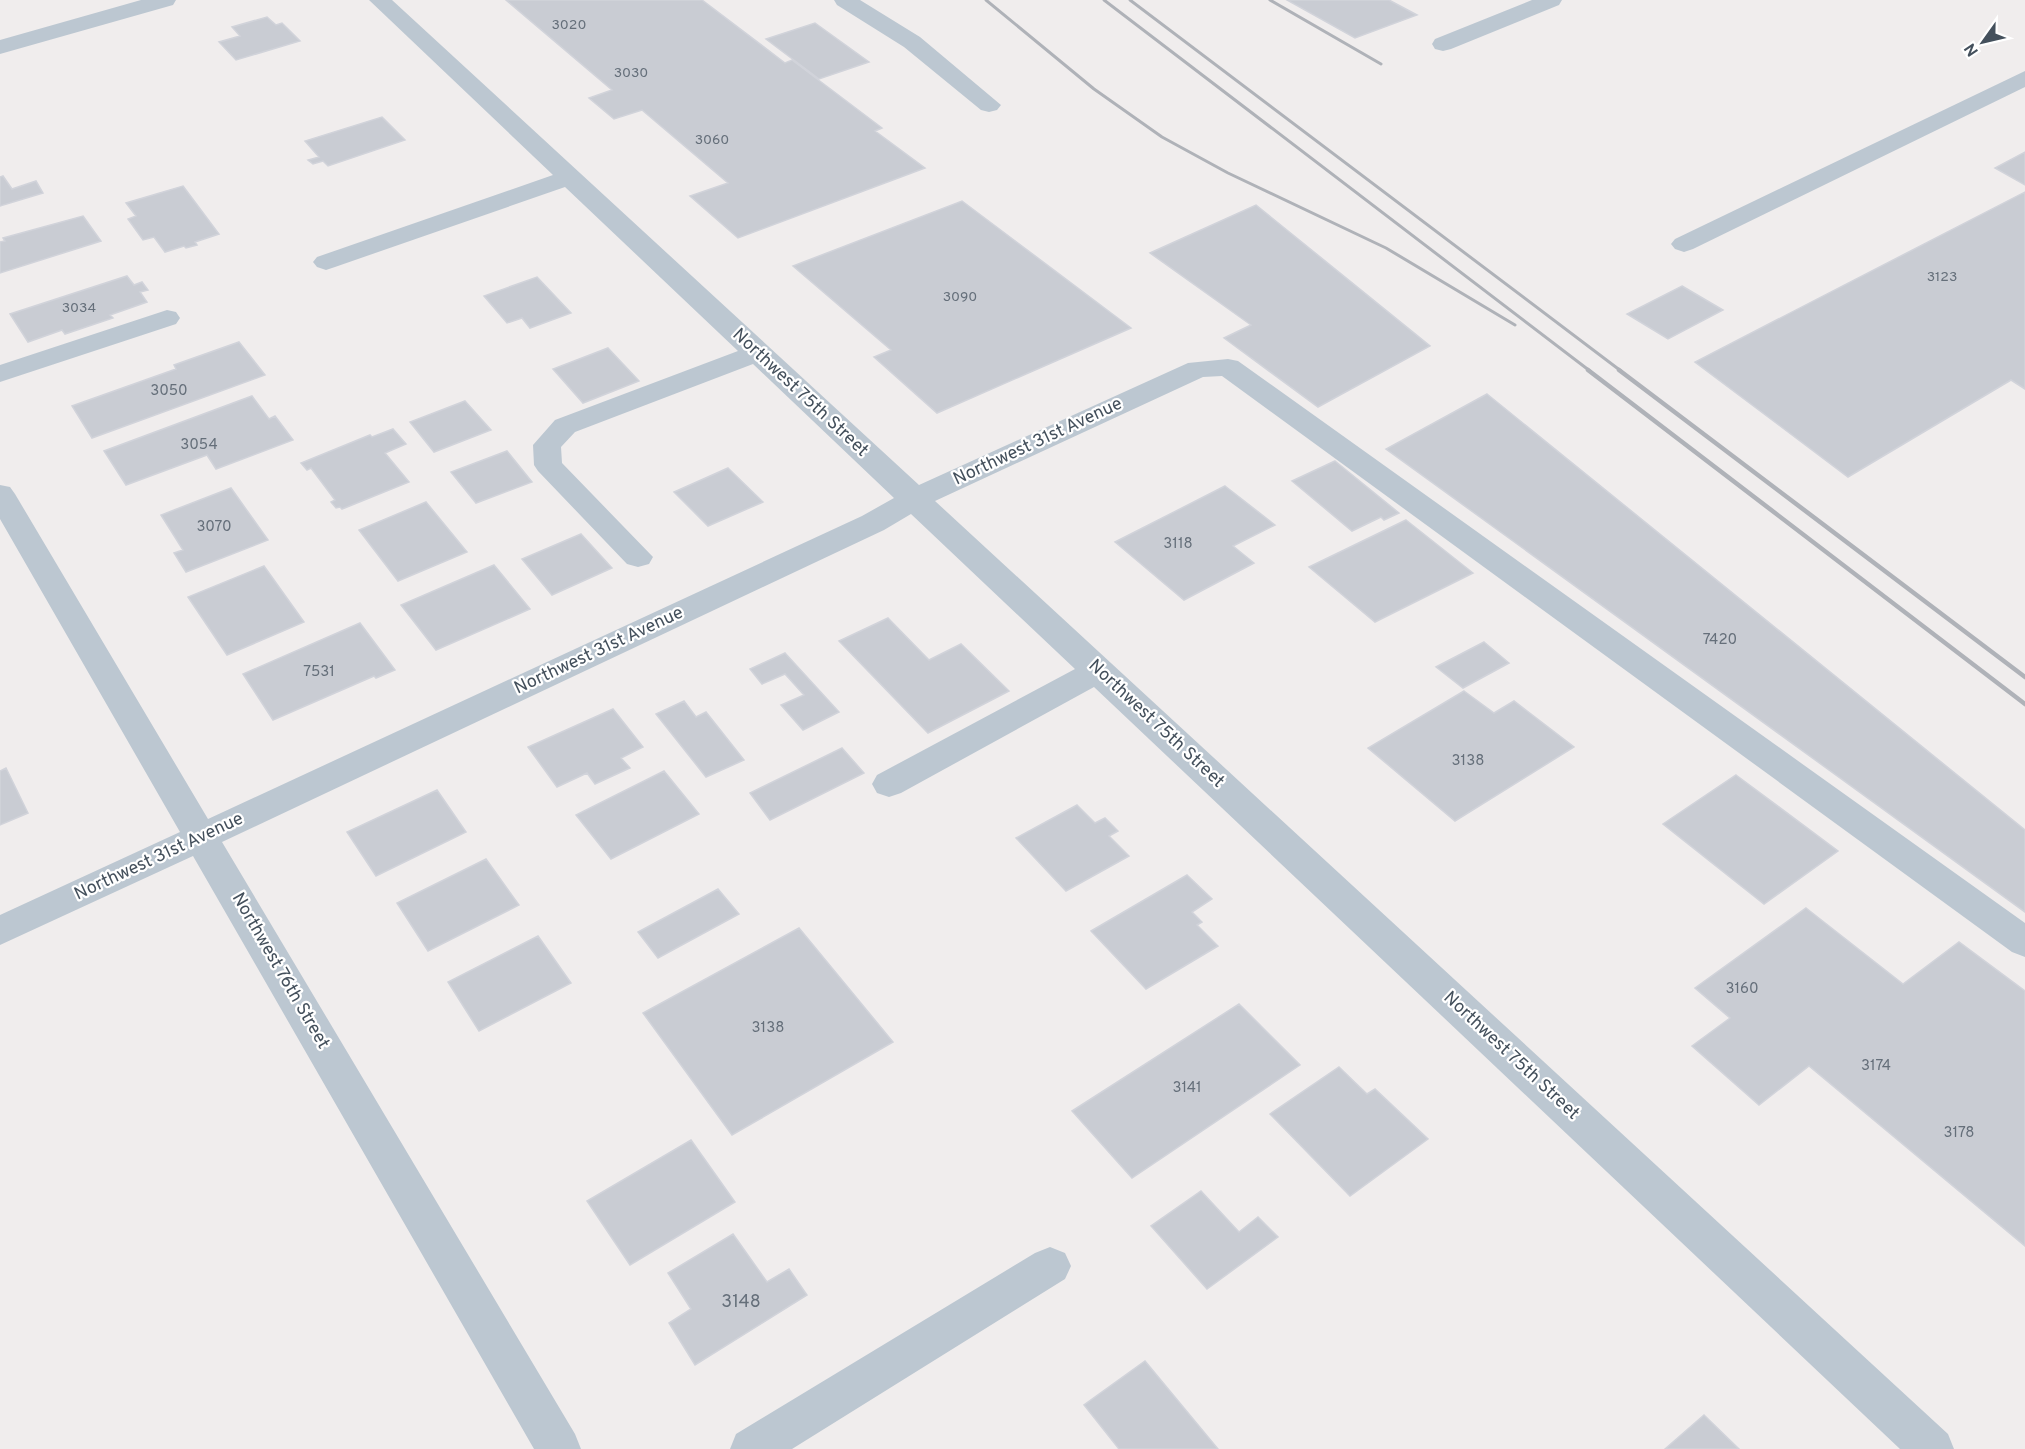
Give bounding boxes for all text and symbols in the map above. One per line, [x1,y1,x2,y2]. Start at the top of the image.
north arrow [1953,12,2013,72]
house number: 3020 [552,17,586,34]
text: N [1961,39,1984,60]
house number: 3030 [614,65,648,82]
house number: 3060 [695,132,729,149]
house number: 3123 [1927,269,1957,286]
house number: 3090 [943,289,977,306]
house number: 3034 [62,300,96,317]
street label: Northwest 75th Street [727,324,873,462]
house number: 3050 [150,382,188,401]
street label: Northwest 31st Avenue [950,393,1126,491]
house number: 3054 [180,436,218,455]
house number: 3070 [196,518,232,537]
house number: 3118 [1163,535,1193,554]
street label: Northwest 31st Avenue [511,602,687,700]
house number: 7420 [1703,631,1737,650]
street label: Northwest 75th Street [1083,655,1229,793]
house number: 7531 [303,663,335,682]
house number: 3138 [1452,752,1484,771]
street label: Northwest 31st Avenue [71,808,247,906]
street label: Northwest 76th Street [226,889,334,1053]
house number: 3160 [1725,980,1759,999]
street label: Northwest 75th Street [1438,987,1584,1125]
house number: 3138 [752,1019,784,1038]
house number: 3174 [1861,1057,1891,1076]
house number: 3141 [1172,1079,1202,1098]
house number: 3178 [1943,1124,1975,1143]
house number: 3148 [721,1291,761,1314]

